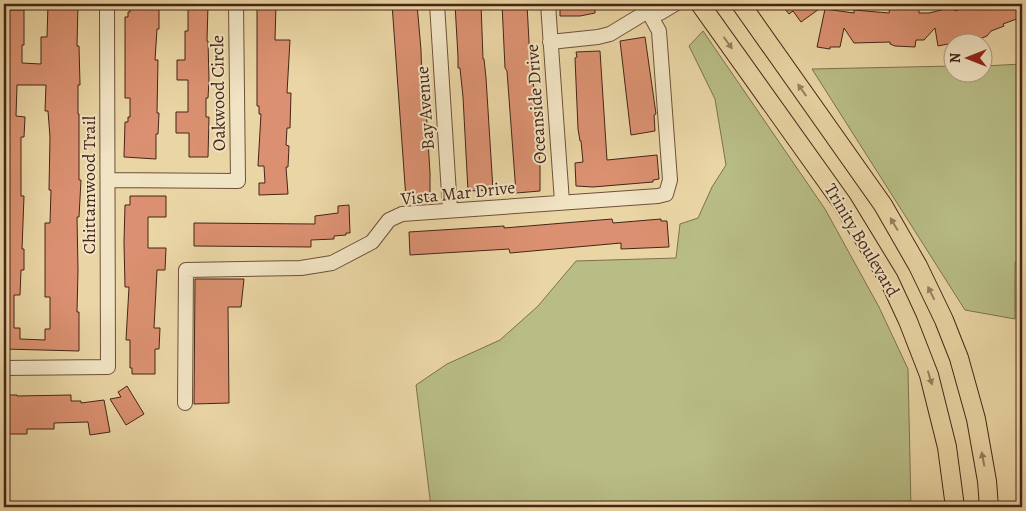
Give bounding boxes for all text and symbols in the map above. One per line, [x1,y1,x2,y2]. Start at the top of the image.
north arrow [944,32,994,82]
street label: Oakwood Circle [205,35,231,151]
one-way arrow [723,37,733,50]
street label: Oceanside Drive [520,43,552,165]
text: N [946,53,965,63]
street label: Bay Avenue [410,65,440,151]
one-way arrow [797,83,807,97]
street label: Chittamwood Trail [77,115,101,254]
street label: Vista Mar Drive [399,175,516,211]
street label: Trinity Boulevard [819,179,905,301]
one-way arrow [889,217,898,230]
one-way arrow [927,286,935,300]
one-way arrow [926,370,934,385]
one-way arrow [979,451,987,467]

